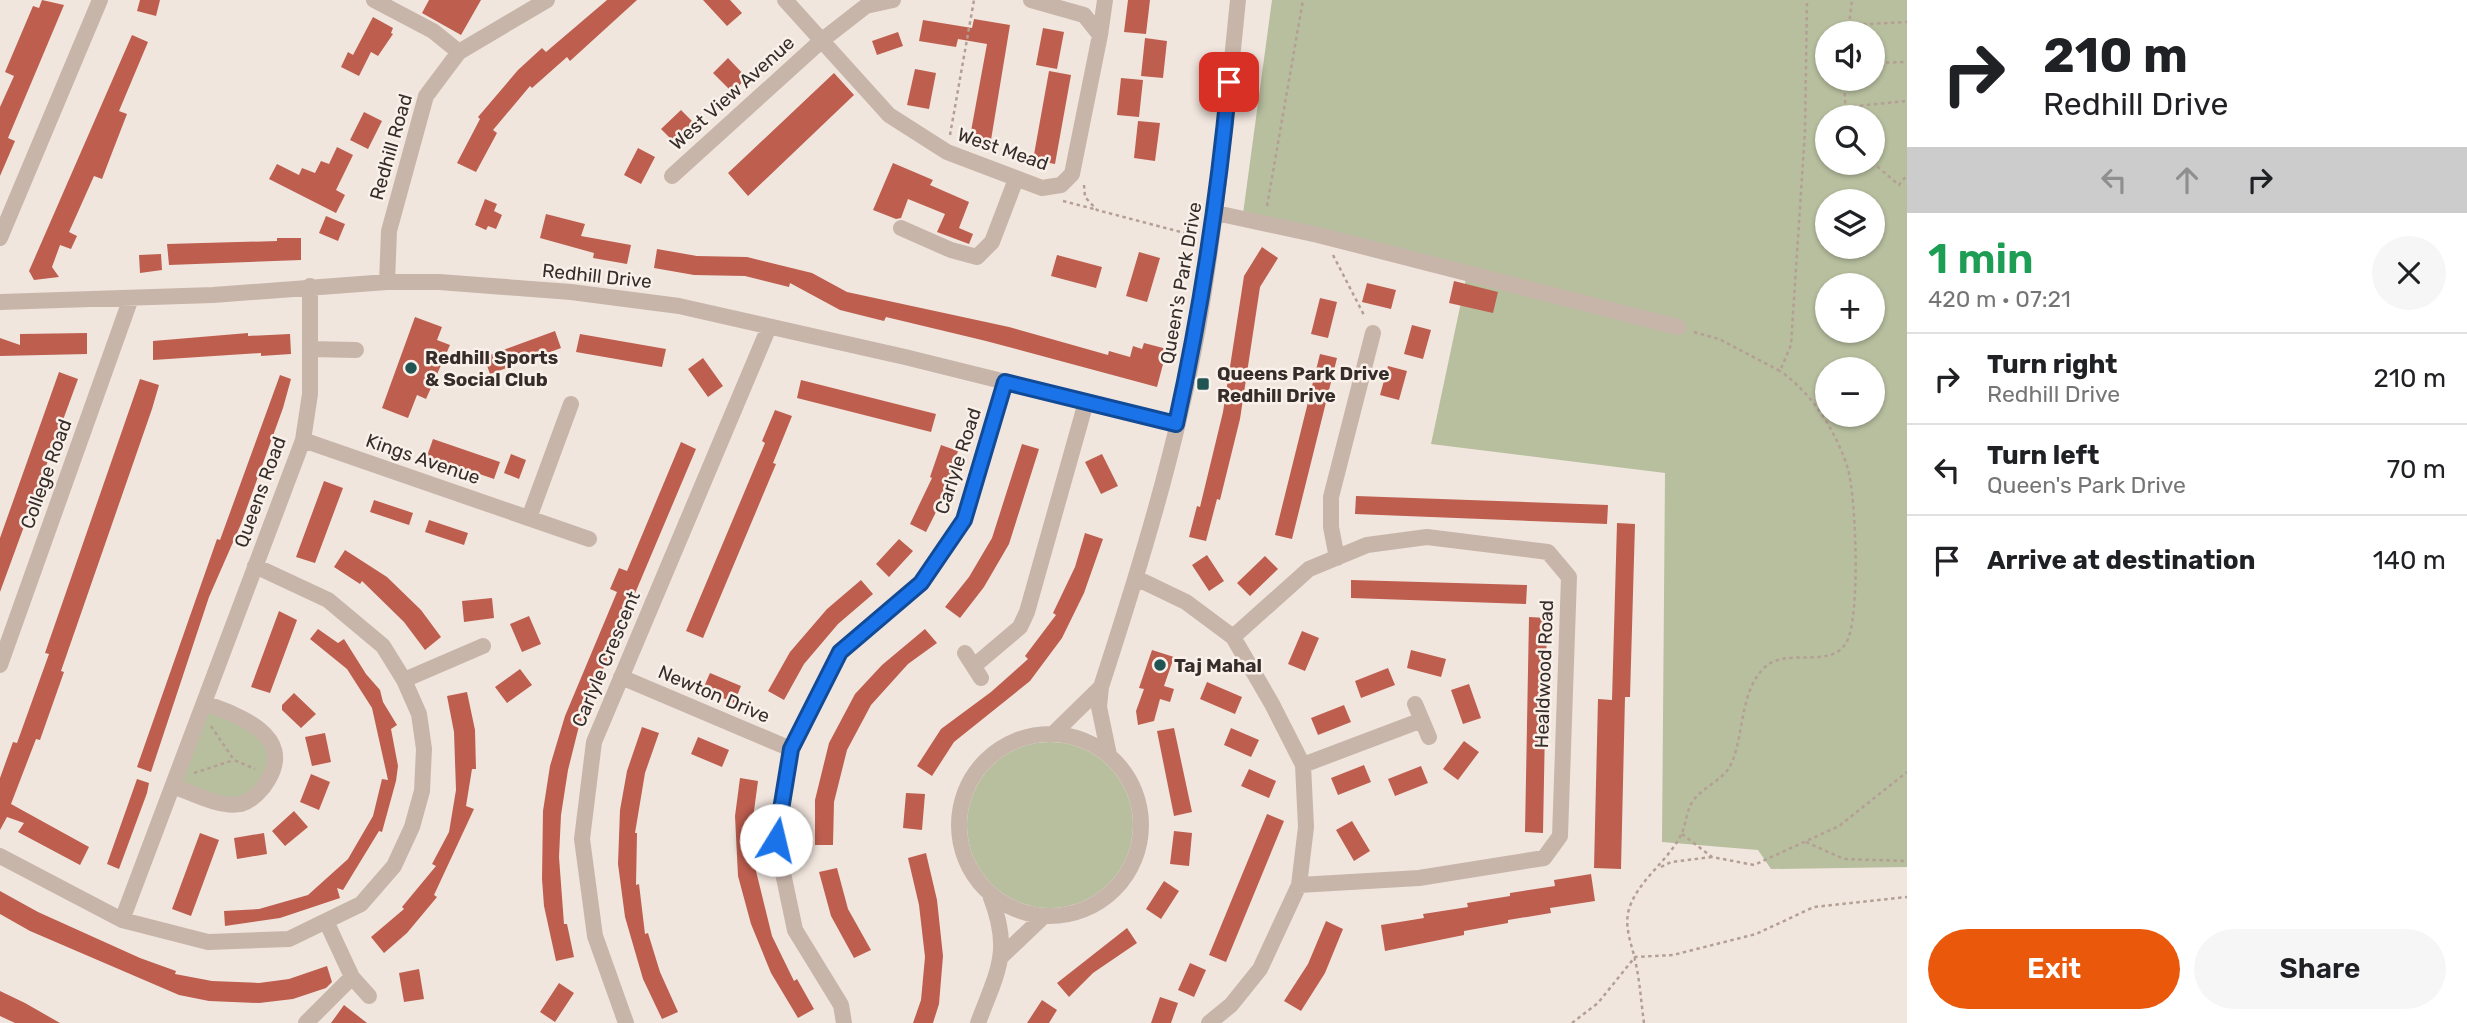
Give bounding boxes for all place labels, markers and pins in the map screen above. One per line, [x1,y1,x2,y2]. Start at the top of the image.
pin [1199,52,1259,112]
place label: Redhill Sports & Social Club [425,346,558,391]
marker: Redhill Sports & Social Club [403,360,419,376]
place label: Queens Park Drive Redhill Drive [1217,362,1389,407]
marker: Queens Park Drive Redhill Drive [1195,376,1211,392]
place label: Taj Mahal [1174,654,1262,677]
marker: Taj Mahal [1152,657,1168,673]

